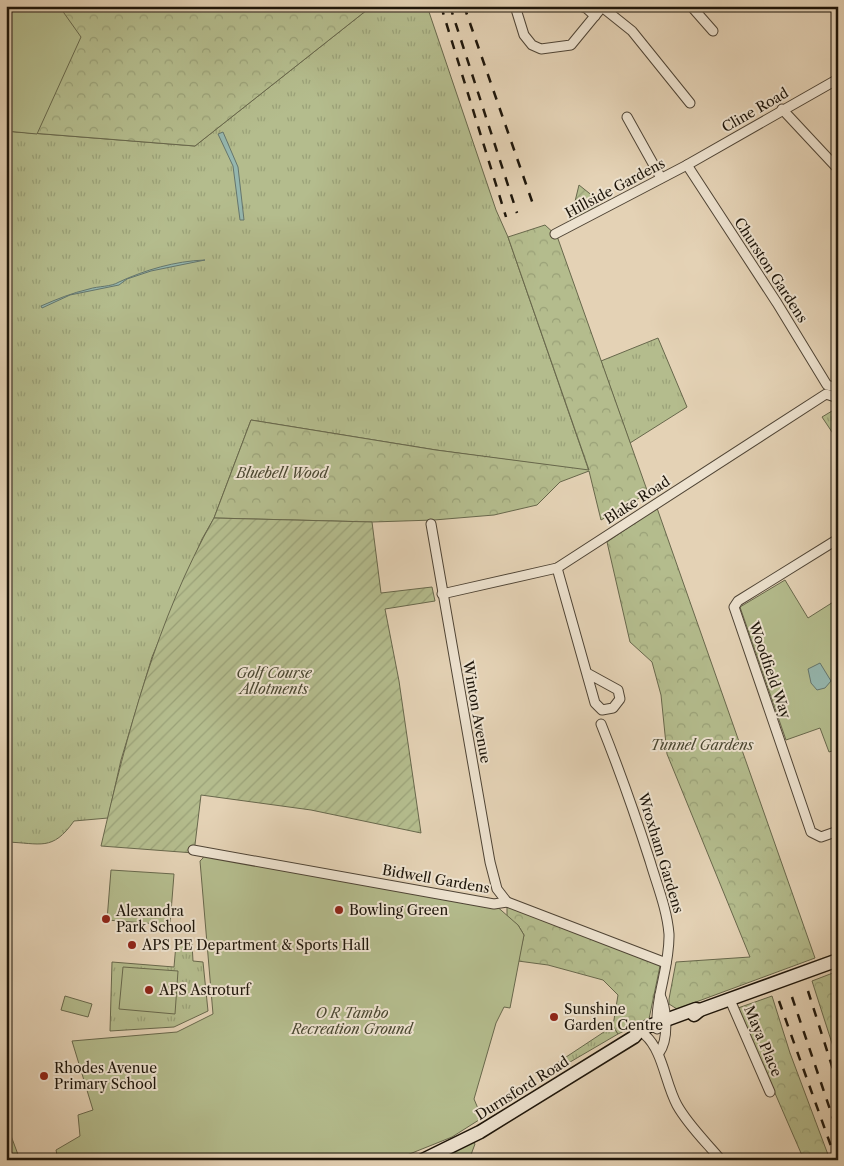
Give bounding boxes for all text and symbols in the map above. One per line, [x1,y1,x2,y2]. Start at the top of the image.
street label: Cline Road [718,83,792,136]
street label: Hillside Gardens [562,154,668,222]
street label: Churston Gardens [730,214,812,326]
park label: Bluebell Wood [235,464,330,482]
street label: Blake Road [601,472,674,528]
street label: Woodfield Way [745,618,795,721]
street label: Winton Avenue [459,658,495,765]
park label: Golf Course Allotments [236,664,313,698]
park label: Tunnel Gardens [650,736,754,754]
street label: Wroxham Gardens [634,790,688,915]
street label: Bidwell Gardens [381,861,491,897]
place label: Bowling Green [349,901,448,919]
place label: Alexandra Park School [115,902,196,936]
marker: Bowling Green [333,904,345,916]
marker: Alexandra Park School [100,913,112,925]
place label: APS PE Department & Sports Hall [141,936,369,954]
marker: APS PE Department & Sports Hall [126,939,138,951]
place label: APS Astroturf [158,981,252,999]
marker: APS Astroturf [143,984,155,996]
place label: Sunshine Garden Centre [564,1000,663,1034]
street label: Maya Place [740,1003,786,1079]
park label: O R Tambo Recreation Ground [291,1004,414,1038]
marker: Sunshine Garden Centre [548,1011,560,1023]
street label: Durnsford Road [472,1052,572,1124]
place label: Rhodes Avenue Primary School [54,1059,157,1093]
marker: Rhodes Avenue Primary School [38,1070,50,1082]

